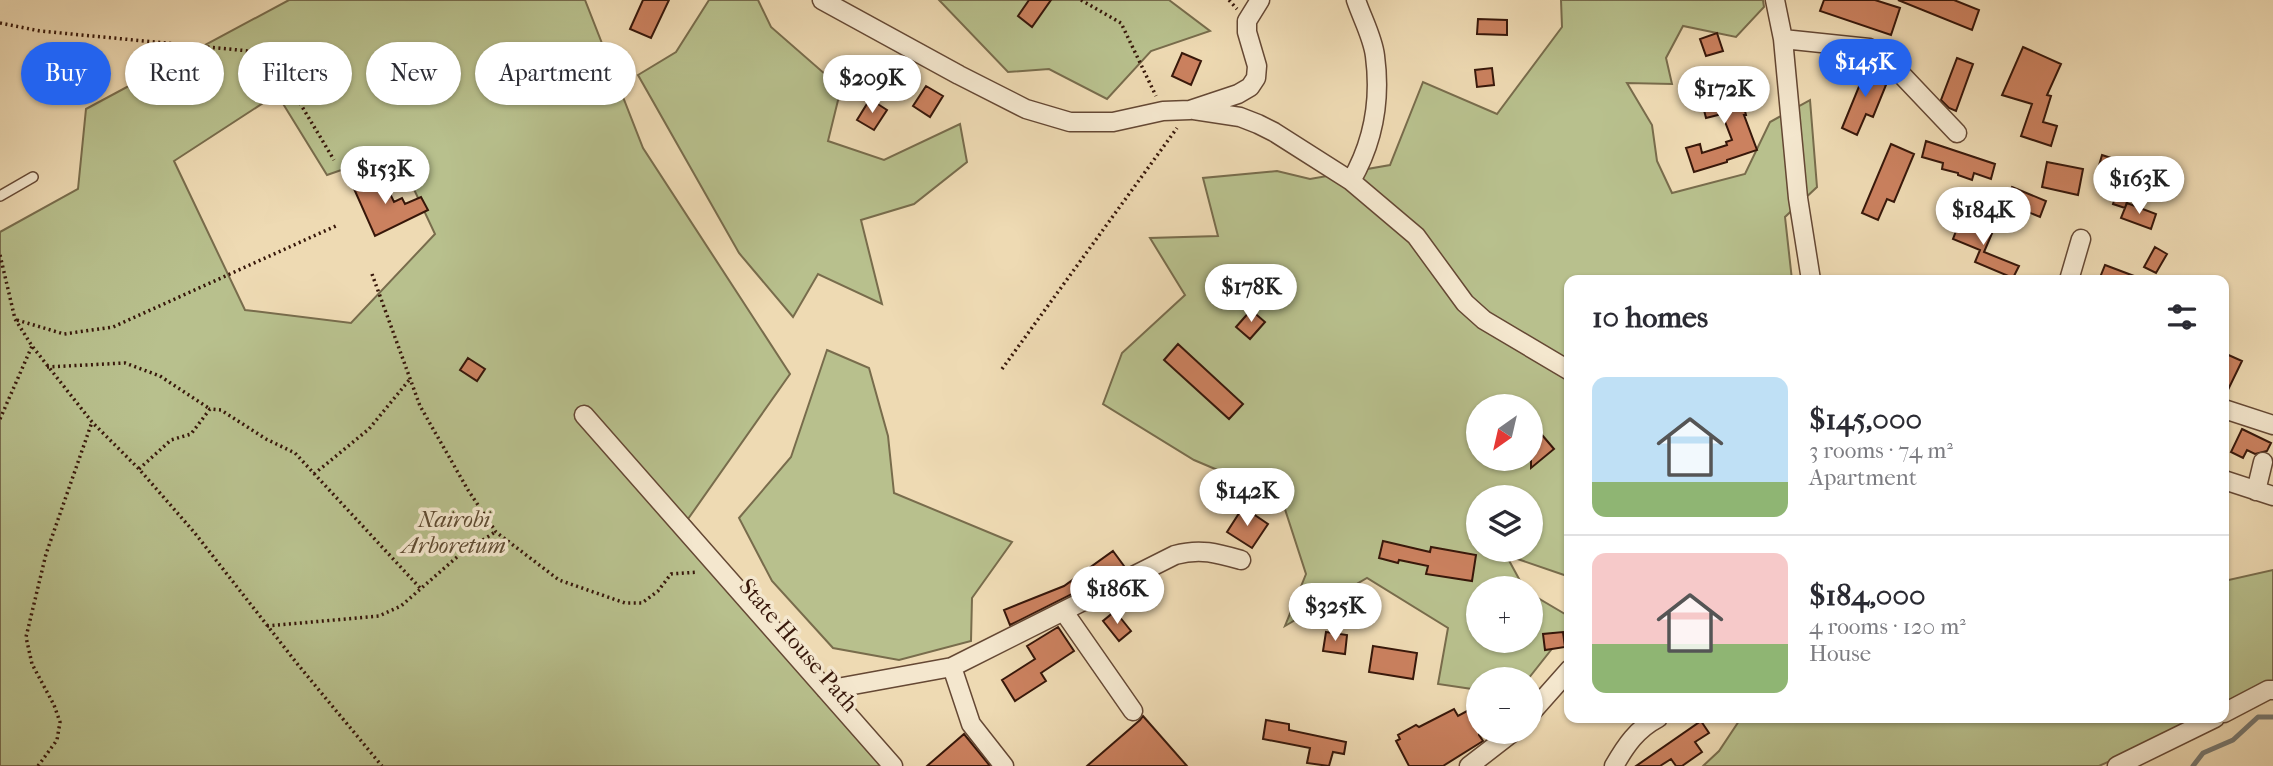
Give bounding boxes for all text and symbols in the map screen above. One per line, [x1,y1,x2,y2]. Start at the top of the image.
pin: $145K [1816,40,1914,99]
chip: Buy [21,42,111,105]
chip: Rent [125,42,224,105]
chip: Filters [238,42,352,105]
chip: New [366,42,461,105]
chip: Apartment [475,42,636,105]
text: $145K [1835,48,1895,75]
pin: $209K [823,55,921,115]
text: $209K [839,64,905,91]
pin: $172K [1675,66,1773,126]
text: $172K [1694,75,1754,102]
pin: $153K [336,146,434,206]
text: $153K [357,155,413,182]
pin: $163K [2090,156,2188,216]
text: $163K [2109,165,2169,192]
pin: $184K [1934,188,2032,247]
text: $184K [1952,196,2014,223]
pin: $178K [1202,264,1300,324]
text: $178K [1221,273,1281,300]
icon: filters [2163,298,2201,336]
text: 10 homes [1592,300,1708,335]
north arrow [1466,394,1544,471]
map controls [1466,394,1543,744]
text: $145,000 [1809,402,1922,437]
icon: home [1648,405,1732,489]
text: 3 rooms · 74 m² [1809,437,1953,464]
text: Apartment [1809,464,1917,491]
pin: $142K [1198,468,1296,528]
text: $142K [1216,477,1279,504]
button: layers [1466,485,1543,562]
park label: Nairobi Arboretum [399,506,506,559]
pin: $186K [1068,566,1166,626]
street label: State House Path [733,573,864,718]
text: $186K [1086,575,1148,602]
button: + [1466,576,1543,653]
text: $184,000 [1809,578,1926,613]
icon: home [1648,581,1732,665]
pin: $325K [1286,584,1384,643]
text: $325K [1305,592,1365,619]
text: 4 rooms · 120 m² [1809,613,1966,640]
text: House [1809,640,1871,667]
button: − [1466,667,1543,744]

